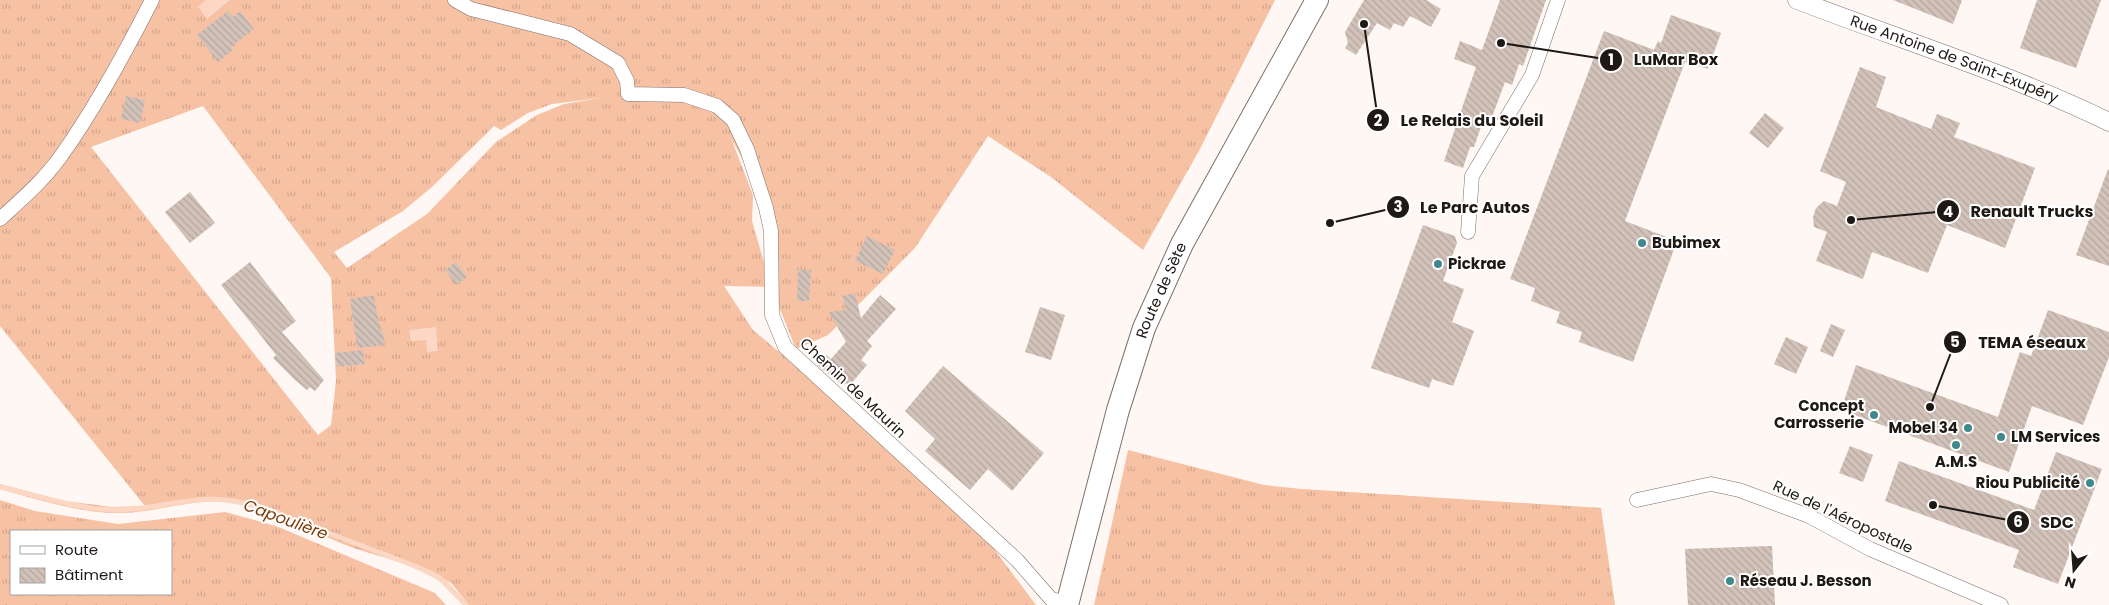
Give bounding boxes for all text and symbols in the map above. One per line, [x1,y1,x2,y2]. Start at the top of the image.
street label: Rue Antoine de Saint-Exupéry [1847,10,2062,108]
callout: LuMar Box [1599,44,1728,75]
text: LuMar Box [1634,48,1719,71]
text: 1 [1608,49,1614,70]
callout: Le Relais du Soleil [1365,105,1553,136]
text: Le Relais du Soleil [1401,109,1543,132]
text: 2 [1374,110,1383,131]
callout: Le Parc Autos [1385,191,1540,222]
text: 3 [1393,196,1403,217]
text: Le Parc Autos [1420,196,1530,219]
callout: Renault Trucks [1935,196,2103,227]
text: Renault Trucks [1971,200,2094,223]
text: 4 [1943,201,1953,222]
place label: Bubimex [1652,232,1721,253]
marker: Bubimex [1636,237,1648,249]
street label: Route de Sète [1130,239,1192,341]
place label: Pickrae [1448,253,1506,274]
marker: Pickrae [1432,258,1444,270]
callout: TEMA éseaux [1943,327,2095,358]
text: 5 [1950,331,1960,352]
text: TEMA éseaux [1978,331,2086,354]
street label: Chemin de Maurin [796,333,911,442]
place label: Concept Carrosserie [1774,395,1864,433]
marker: Concept Carrosserie [1868,409,1880,421]
place label: Mobel 34 [1888,417,1958,438]
marker: Mobel 34 [1962,422,1974,434]
place label: LM Services [2011,426,2101,447]
marker: LM Services [1995,431,2007,443]
marker: A.M.S [1950,439,1962,451]
place label: A.M.S [1935,451,1977,472]
place label: Riou Publicité [1976,472,2080,493]
street label: Rue de l'Aéropostale [1770,475,1917,558]
marker: Riou Publicité [2084,477,2096,489]
water label: Capoulière [240,494,331,545]
callout: SDC [2006,507,2084,538]
text: 6 [2013,511,2023,532]
text: SDC [2040,511,2074,534]
legend [10,530,172,595]
text: Route [55,539,98,560]
north arrow [2049,545,2099,595]
text: Bâtiment [55,564,123,585]
place label: Réseau J. Besson [1740,570,1872,591]
text: N [2062,571,2078,594]
marker: Réseau J. Besson [1724,575,1736,587]

